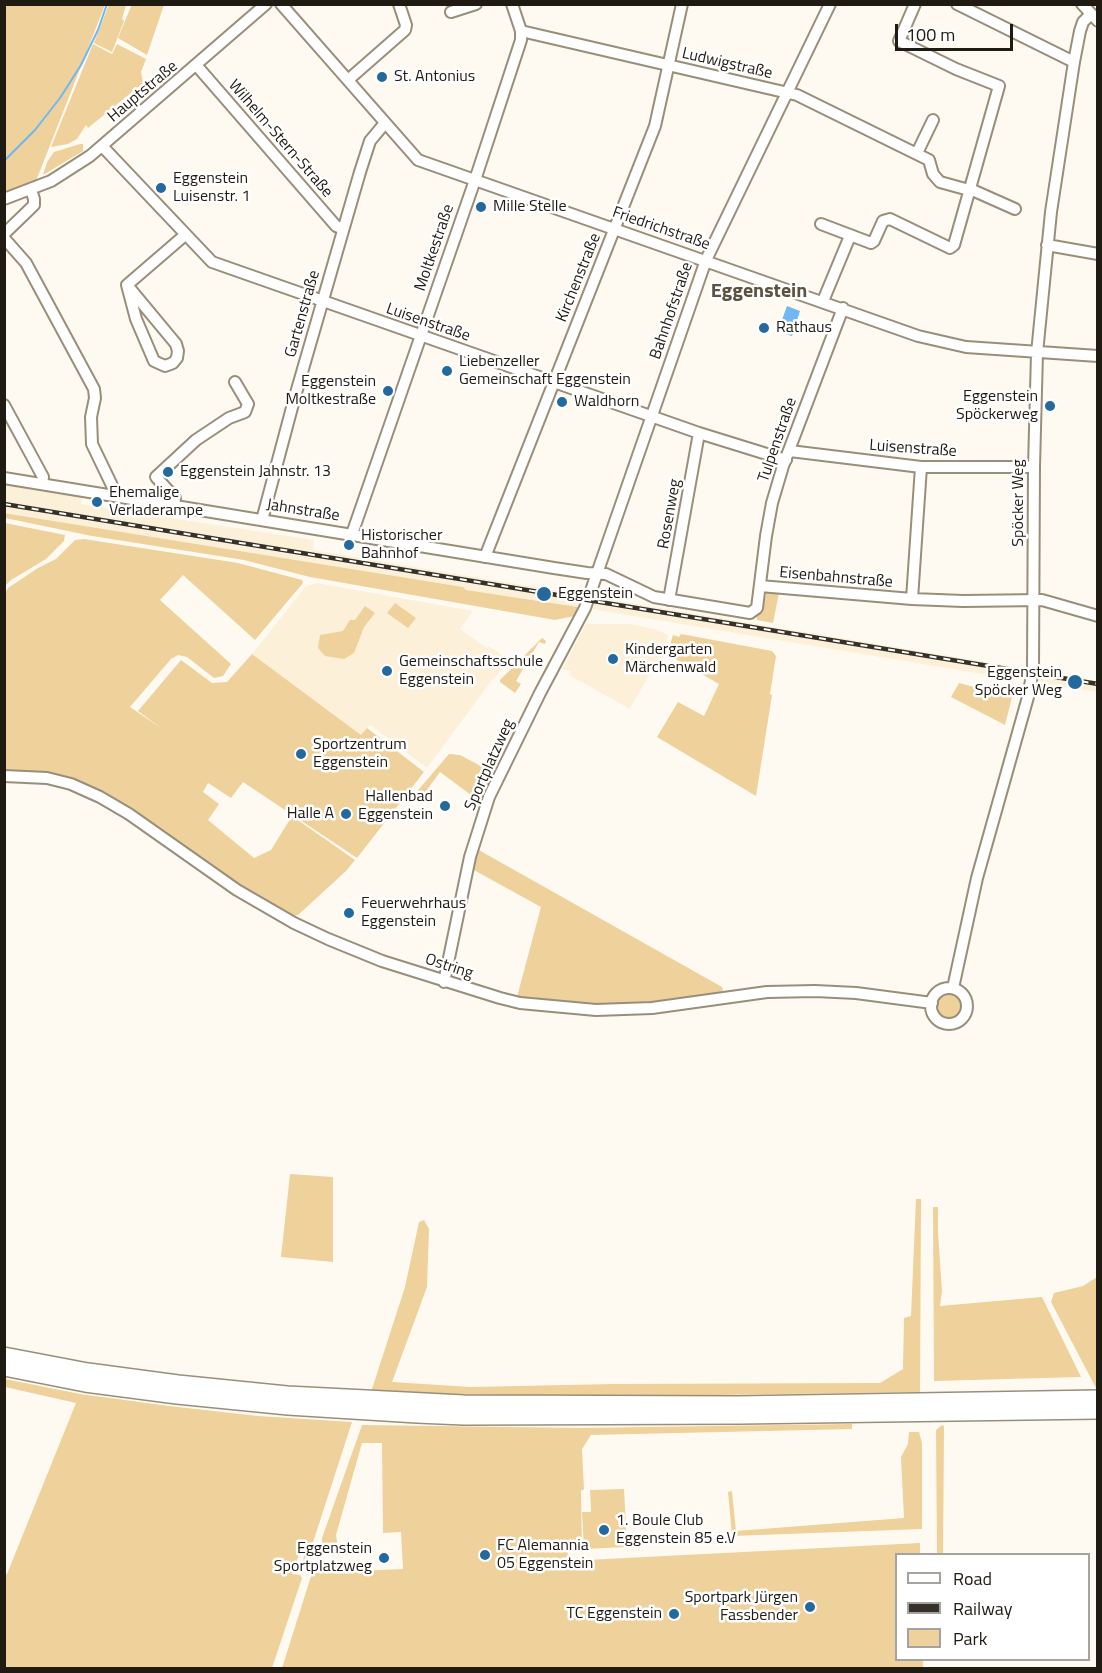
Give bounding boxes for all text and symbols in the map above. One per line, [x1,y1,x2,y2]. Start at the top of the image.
scale bar [898,12,1016,50]
text: 100 m [906,21,955,48]
street label: Ludwigstraße [680,44,774,84]
street label: Hauptstraße [104,57,182,127]
place label: St. Antonius [394,67,475,87]
marker: St. Antonius [375,70,389,84]
street label: Wilhelm-Stern-Straße [224,76,336,202]
place label: Eggenstein Luisenstr. 1 [173,169,250,207]
marker: Eggenstein Luisenstr. 1 [154,181,168,195]
place label: Mille Stelle [493,197,567,217]
marker: Mille Stelle [474,200,488,214]
street label: Moltkestraße [411,202,459,294]
street label: Friedrichstraße [610,203,712,255]
street label: Kirchenstraße [552,231,606,325]
street label: Bahnhofstraße [646,260,698,362]
street label: Gartenstraße [281,268,325,360]
district label: Eggenstein [711,280,807,304]
street label: Luisenstraße [383,300,473,346]
place label: Rathaus [776,318,832,338]
marker: Rathaus [757,321,771,335]
place label: Liebenzeller Gemeinschaft Eggenstein [459,352,631,390]
marker: Liebenzeller Gemeinschaft Eggenstein [440,364,454,378]
place label: Eggenstein Moltkestraße [285,372,376,410]
marker: Eggenstein Moltkestraße [381,384,395,398]
place label: Eggenstein Spöckerweg [956,387,1038,425]
place label: Waldhorn [574,392,639,412]
marker: Waldhorn [555,395,569,409]
street label: Tulpenstraße [755,395,801,485]
marker: Eggenstein Spöckerweg [1043,399,1057,413]
street label: Luisenstraße [869,436,957,462]
street label: Spöcker Weg [1009,459,1029,547]
place label: Eggenstein Jahnstr. 13 [180,462,331,482]
marker: Eggenstein Jahnstr. 13 [161,465,175,479]
street label: Rosenweg [654,478,686,550]
place label: Ehemalige Verladerampe [109,483,203,521]
marker: Ehemalige Verladerampe [90,495,104,509]
street label: Jahnstraße [265,496,341,526]
place label: Historischer Bahnhof [361,526,442,564]
marker: Historischer Bahnhof [342,538,356,552]
street label: Eisenbahnstraße [778,563,894,593]
place label: Eggenstein [558,584,633,604]
marker: Eggenstein [535,585,553,603]
place label: Kindergarten Märchenwald [625,640,716,678]
place label: Gemeinschaftsschule Eggenstein [399,652,543,690]
marker: Kindergarten Märchenwald [606,652,620,666]
place label: Eggenstein Spöcker Weg [975,663,1062,701]
marker: Gemeinschaftsschule Eggenstein [380,664,394,678]
marker: Eggenstein Spöcker Weg [1066,673,1084,691]
street label: Sportplatzweg [461,716,519,814]
place label: Sportzentrum Eggenstein [313,735,407,773]
marker: Sportzentrum Eggenstein [294,747,308,761]
place label: Hallenbad Eggenstein [358,787,433,825]
marker: Hallenbad Eggenstein [438,799,452,813]
place label: Halle A [287,804,334,824]
marker: Halle A [339,807,353,821]
place label: Feuerwehrhaus Eggenstein [361,894,466,932]
marker: Feuerwehrhaus Eggenstein [342,906,356,920]
street label: Ostring [423,950,475,984]
place label: 1. Boule Club Eggenstein 85 e.V [616,1511,736,1549]
marker: 1. Boule Club Eggenstein 85 e.V [597,1523,611,1537]
place label: FC Alemannia 05 Eggenstein [497,1536,593,1574]
place label: Eggenstein Sportplatzweg [274,1539,372,1577]
marker: FC Alemannia 05 Eggenstein [478,1548,492,1562]
marker: Eggenstein Sportplatzweg [377,1551,391,1565]
legend [895,1553,1090,1661]
text: Road [953,1565,992,1592]
place label: Sportpark Jürgen Fassbender [685,1588,798,1626]
text: Railway [953,1595,1012,1622]
marker: Sportpark Jürgen Fassbender [803,1600,817,1614]
place label: TC Eggenstein [567,1604,662,1624]
marker: TC Eggenstein [667,1607,681,1621]
text: Park [953,1625,987,1652]

